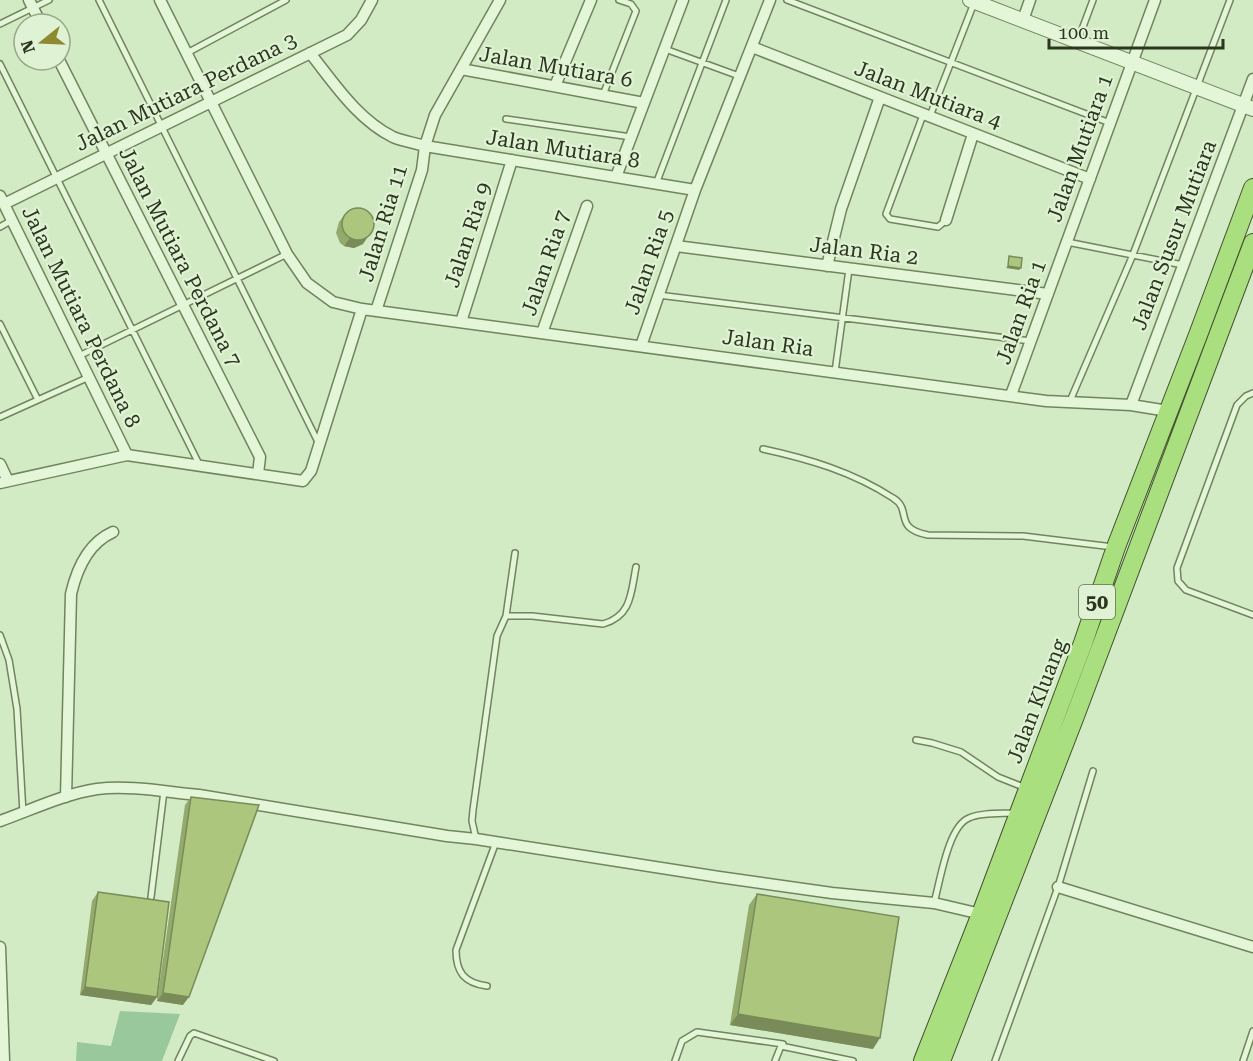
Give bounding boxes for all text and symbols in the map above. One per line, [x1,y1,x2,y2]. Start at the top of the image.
north arrow [12,12,72,72]
scale bar [1049,12,1223,50]
text: 100 m [1058,22,1109,43]
street label: Jalan Mutiara Perdana 3 [71,28,301,156]
text: N [17,38,39,55]
street label: Jalan Mutiara 6 [477,42,635,92]
street label: Jalan Mutiara 4 [851,56,1005,134]
street label: Jalan Mutiara 1 [1042,71,1118,225]
street label: Jalan Mutiara 8 [484,125,642,173]
street label: Jalan Susur Mutiara [1127,136,1221,333]
street label: Jalan Mutiara Perdana 7 [114,143,246,371]
street label: Jalan Ria 11 [354,162,412,284]
street label: Jalan Ria 9 [440,179,496,291]
street label: Jalan Mutiara Perdana 8 [17,202,145,432]
street label: Jalan Ria 5 [620,206,678,318]
street label: Jalan Ria 7 [517,207,575,319]
street label: Jalan Ria 2 [808,232,920,270]
street label: Jalan Ria 1 [991,257,1051,367]
street label: Jalan Ria [721,325,816,361]
road number: 50 [1079,585,1115,619]
street label: Jalan Kluang [1002,635,1072,767]

